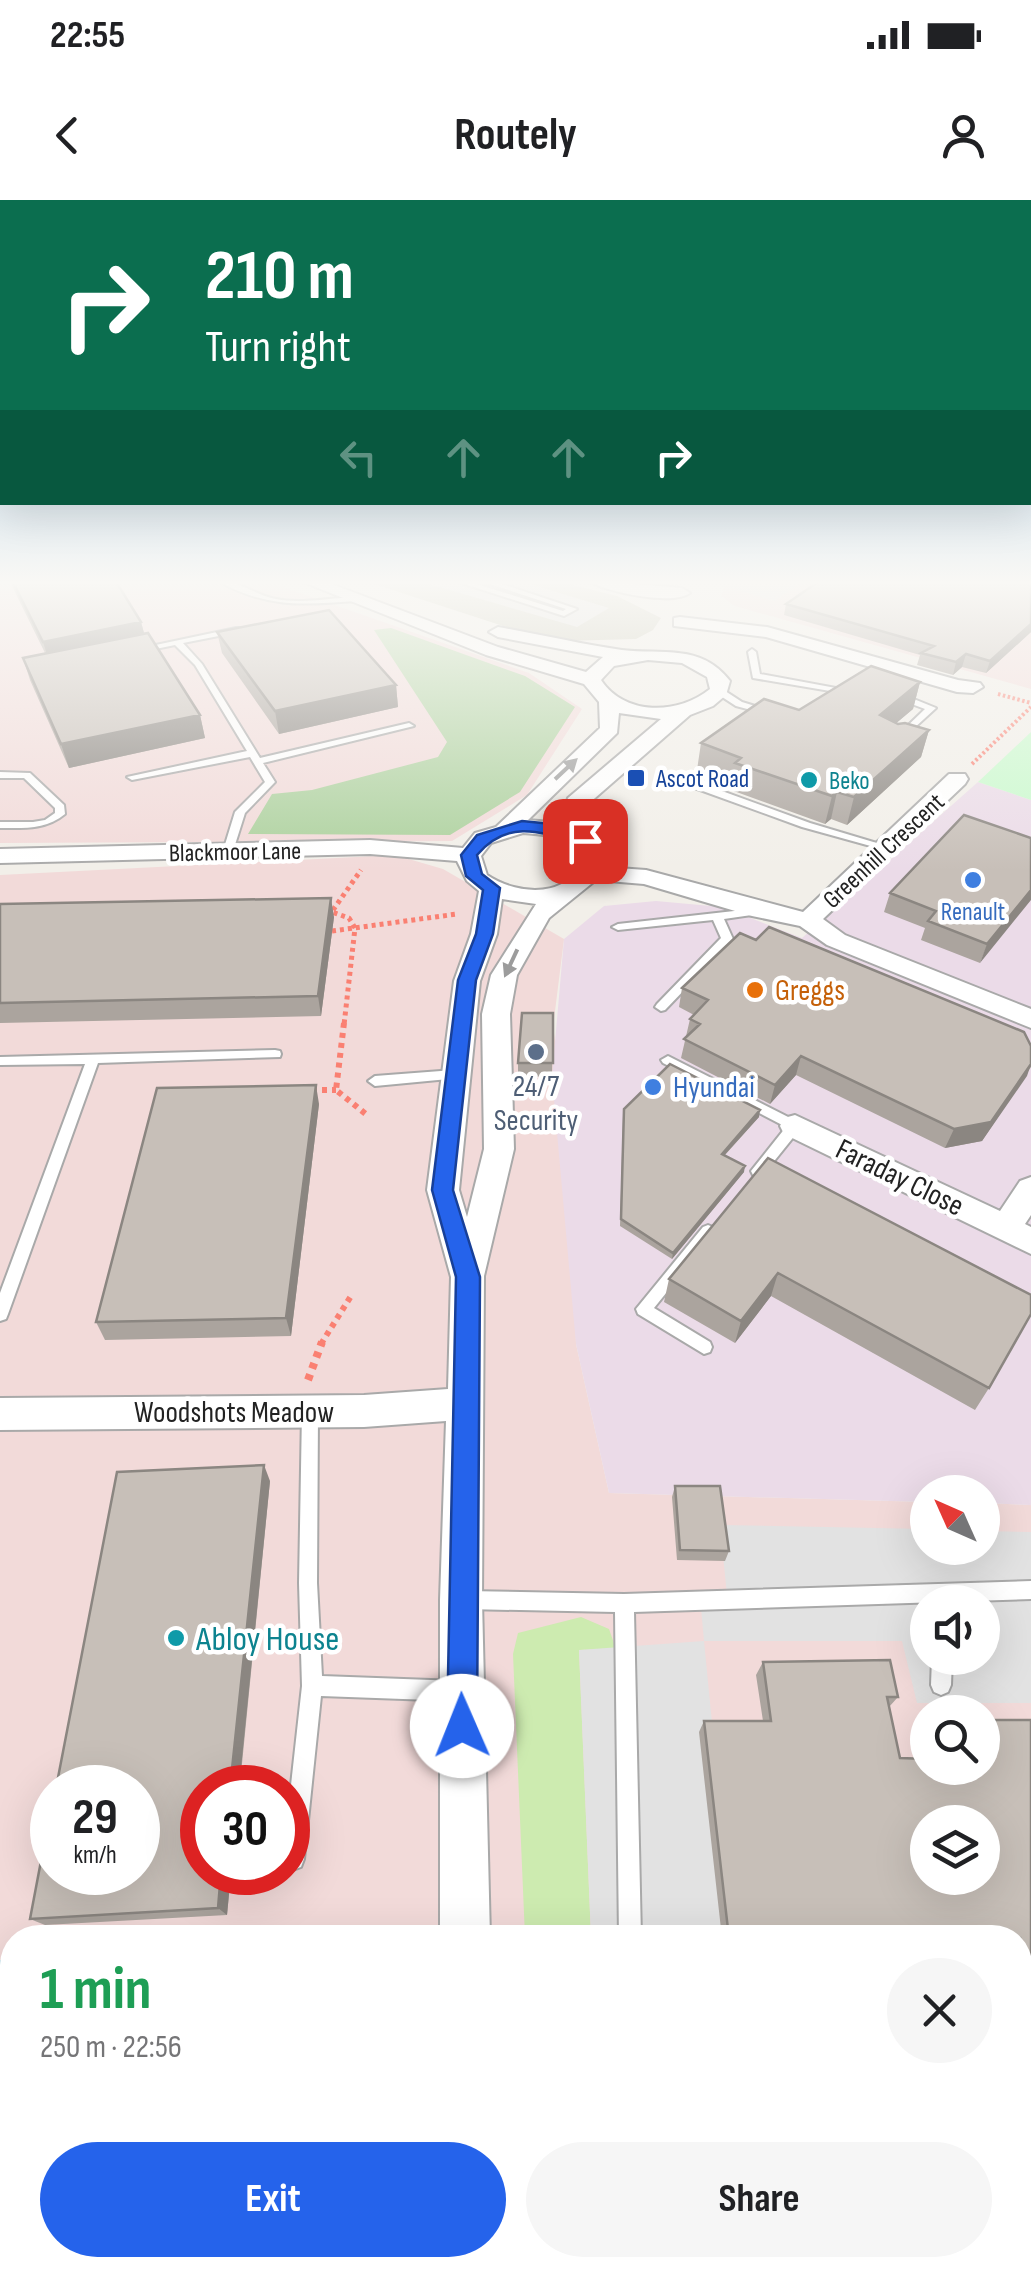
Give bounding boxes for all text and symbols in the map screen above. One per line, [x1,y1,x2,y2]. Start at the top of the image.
text: 22:55 [50,13,125,58]
icon: back [40,108,95,163]
text: Routely [454,108,577,163]
icon: person [936,108,991,163]
text: 210 m [205,235,354,319]
icon: right [40,240,170,370]
text: Turn right [205,320,351,375]
icon: left [331,430,386,485]
icon: ahead [436,430,491,485]
icon: ahead [541,430,596,485]
icon: right [646,430,701,485]
one-way arrow [554,758,578,781]
place label: Ascot Road [655,764,749,795]
place label: Beko [829,766,870,797]
marker: Ascot Road [625,767,647,789]
marker: Beko [798,769,820,791]
street label: Greenhill Crescent [817,787,951,915]
pin [543,799,628,884]
icon: arrive [558,814,613,869]
street label: Blackmoor Lane [169,836,302,869]
marker: Renault [962,869,984,891]
place label: Renault [941,897,1005,928]
one-way arrow [502,948,519,977]
place label: Greggs [775,973,845,1009]
marker: Greggs [744,979,766,1001]
marker: 24/7 Security [525,1041,547,1063]
place label: 24/7 Security [494,1069,579,1139]
place label: Hyundai [673,1070,755,1106]
marker: Hyundai [642,1076,664,1098]
street label: Faraday Close [830,1132,969,1224]
street label: Woodshots Meadow [134,1395,334,1431]
north arrow [910,1475,1000,1565]
map controls [910,1475,1000,1895]
button: sound [910,1585,1000,1675]
place label: Abloy House [195,1618,339,1661]
marker: Abloy House [165,1627,187,1649]
position arrow [410,1674,514,1778]
button: search [910,1695,1000,1785]
speed limit sign: 30 [180,1765,310,1895]
text: 29 [72,1788,118,1848]
button: layers [910,1805,1000,1895]
text: km/h [73,1840,117,1871]
text: 1 min [40,1954,152,2026]
button: close [887,1958,992,2063]
text: 250 m · 22:56 [40,2028,182,2067]
button: Exit [40,2142,506,2257]
button: Share [526,2142,992,2257]

